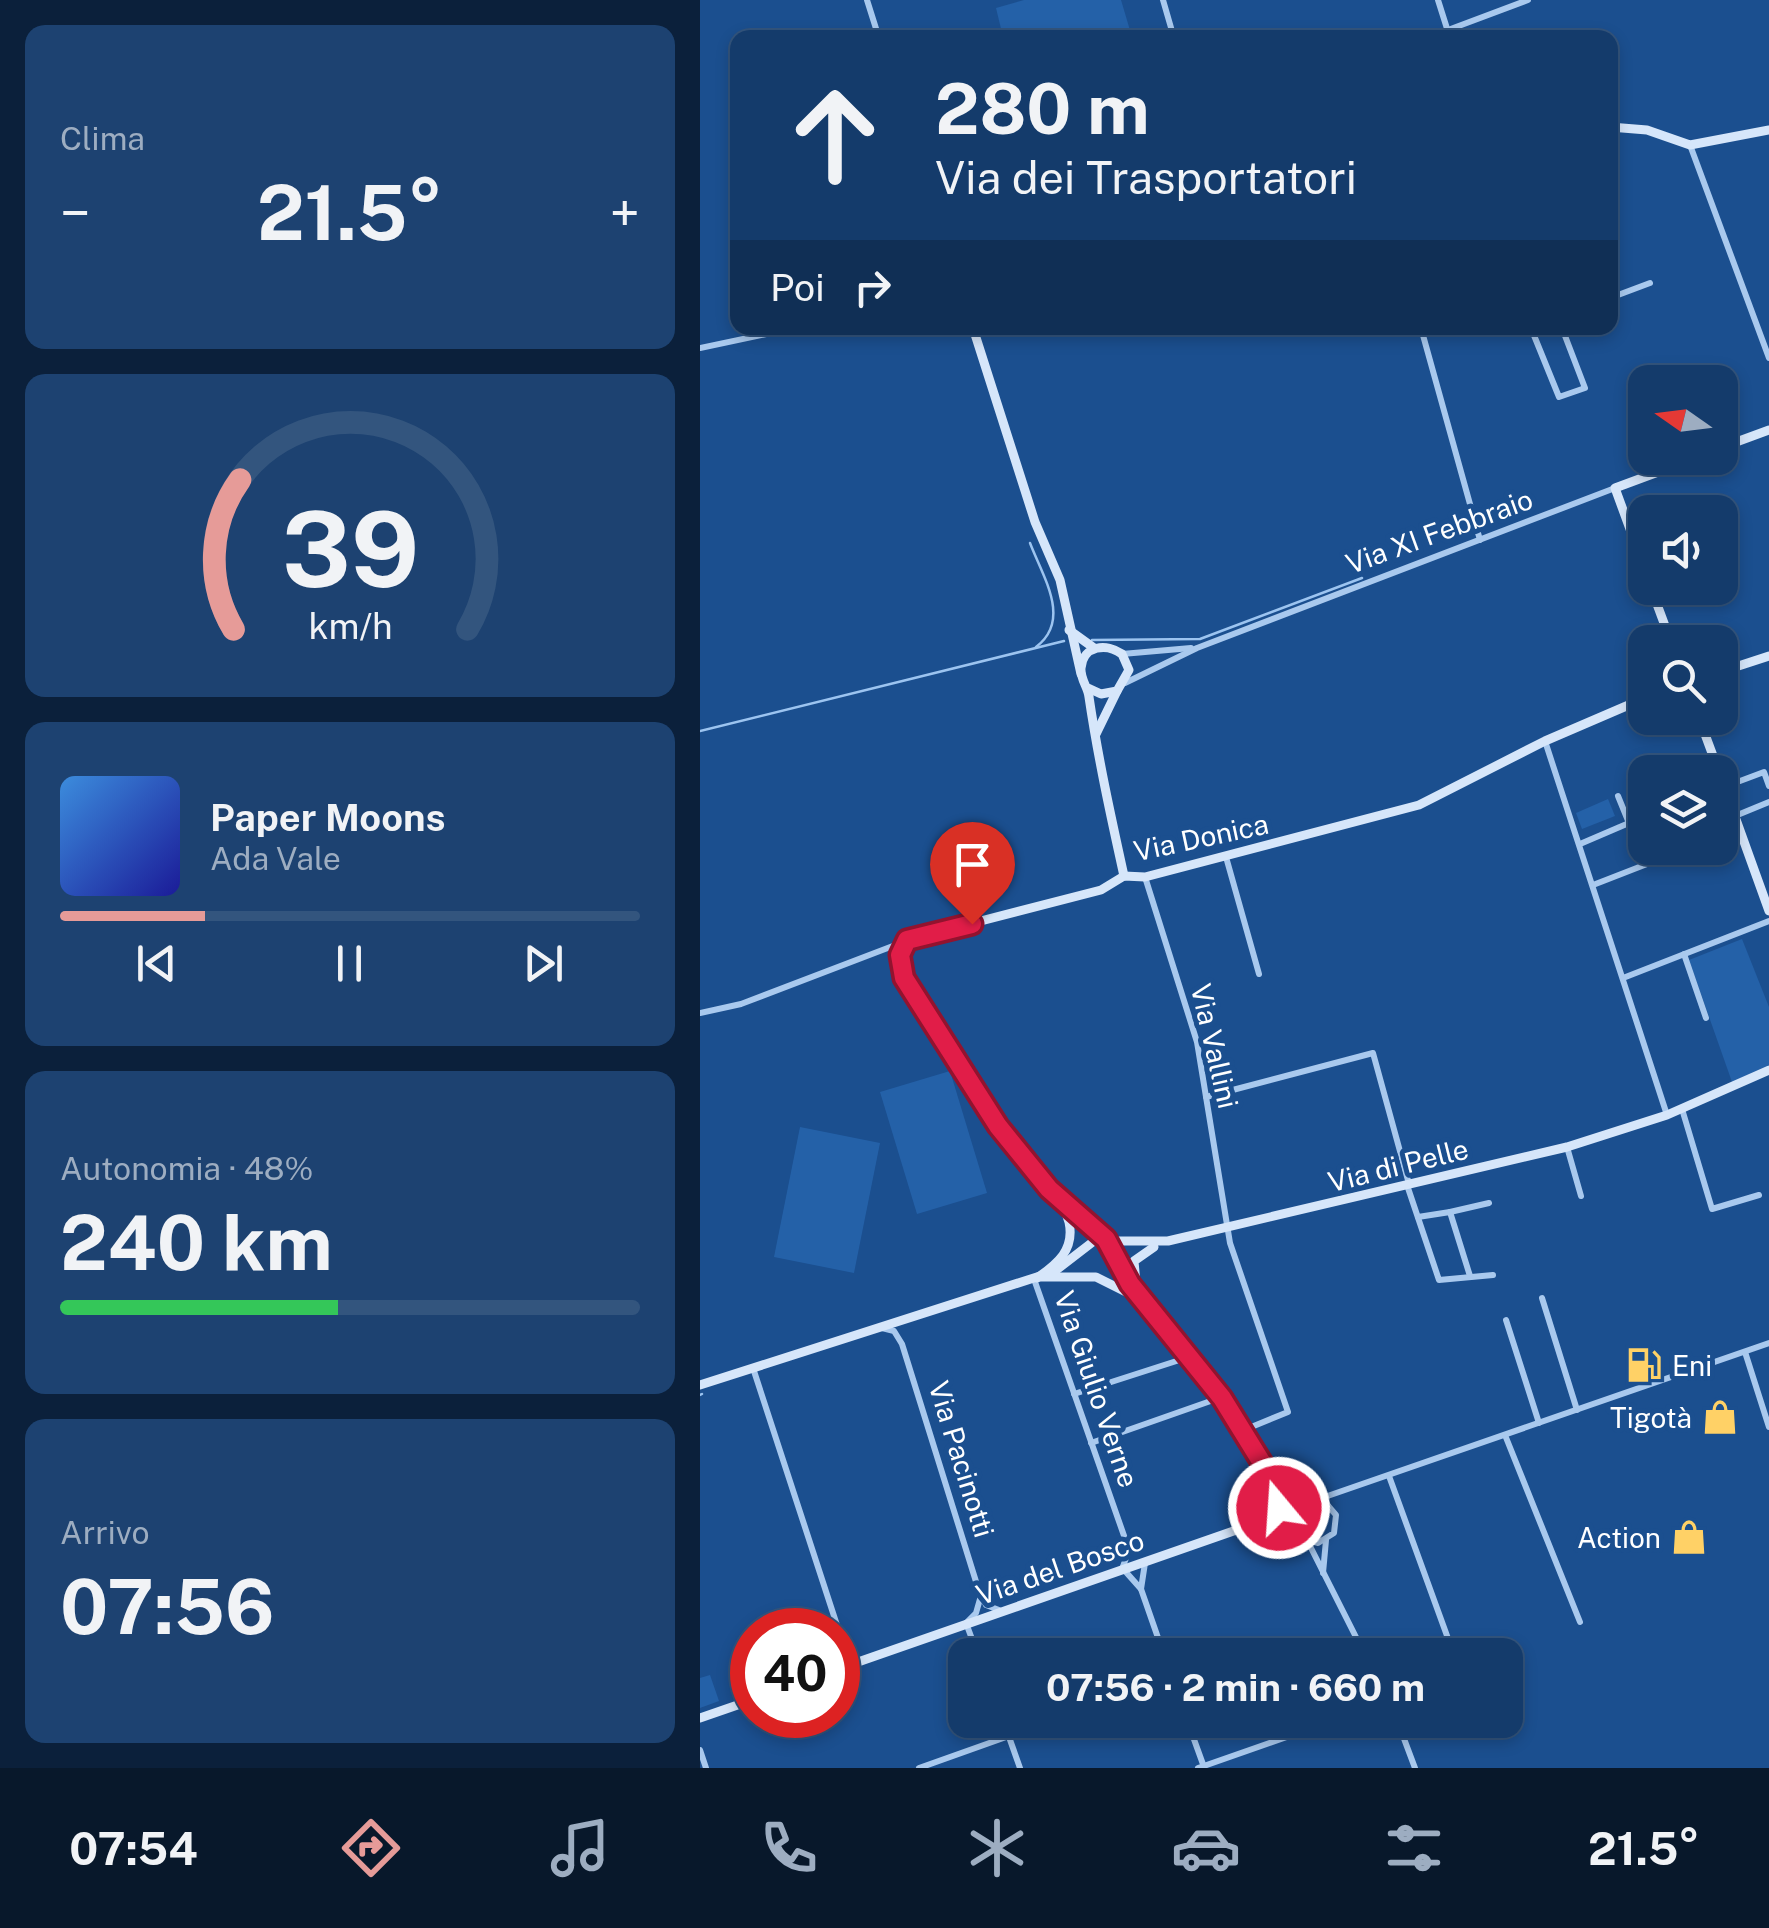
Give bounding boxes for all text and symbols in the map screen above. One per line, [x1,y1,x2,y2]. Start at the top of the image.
text: 280 m [935,67,1150,150]
icon: ahead [770,70,900,200]
text: Clima [60,120,145,157]
text: Via dei Trasportatori [935,151,1357,204]
text: 21.5° [257,169,443,257]
text: − [60,181,91,245]
text: + [610,181,640,245]
icon: right [845,260,900,315]
text: Poi [770,265,825,310]
north arrow [1628,365,1738,475]
map controls [1628,365,1738,865]
street label: Via XI Febbraio [1341,482,1537,580]
text: 39 [281,488,419,610]
button: sound [1628,495,1738,605]
text: km/h [308,605,392,647]
button: search [1628,625,1738,735]
button: layers [1628,755,1738,865]
text: Paper Moons [210,795,445,840]
street label: Via Donica [1131,807,1271,867]
pin [930,822,1015,925]
icon: arrive [945,837,1000,892]
text: Ada Vale [210,840,341,877]
icon: previous [129,936,184,991]
icon: pause [322,936,377,991]
icon: next [516,936,571,991]
street label: Via Vallini [1185,980,1245,1112]
street label: Via di Pelle [1324,1132,1472,1198]
text: Autonomia · 48% [60,1150,313,1187]
text: 240 km [60,1199,333,1287]
street label: Via Giulio Verne [1048,1287,1146,1491]
fuel station icon: Eni [1625,1346,1663,1384]
place label: Eni [1672,1349,1712,1382]
street label: Via Pacinotti [923,1377,1001,1541]
shop icon: Tigotà [1701,1398,1739,1436]
place label: Tigotà [1610,1401,1692,1434]
position arrow [1227,1456,1331,1560]
text: Arrivo [60,1514,150,1551]
shop icon: Action [1670,1518,1708,1556]
place label: Action [1577,1521,1661,1554]
street label: Via del Bosco [972,1523,1148,1611]
text: 07:56 [60,1563,274,1651]
speed limit sign: 40 [730,1608,860,1738]
text: 07:56 · 2 min · 660 m [1046,1665,1425,1710]
icon: directions [336,1813,406,1883]
icon: music [545,1813,615,1883]
icon: phone [754,1813,824,1883]
icon: climate [962,1813,1032,1883]
icon: car [1171,1813,1241,1883]
icon: filters [1379,1813,1449,1883]
text: 07:54 [69,1822,198,1875]
text: 21.5° [1588,1822,1700,1875]

